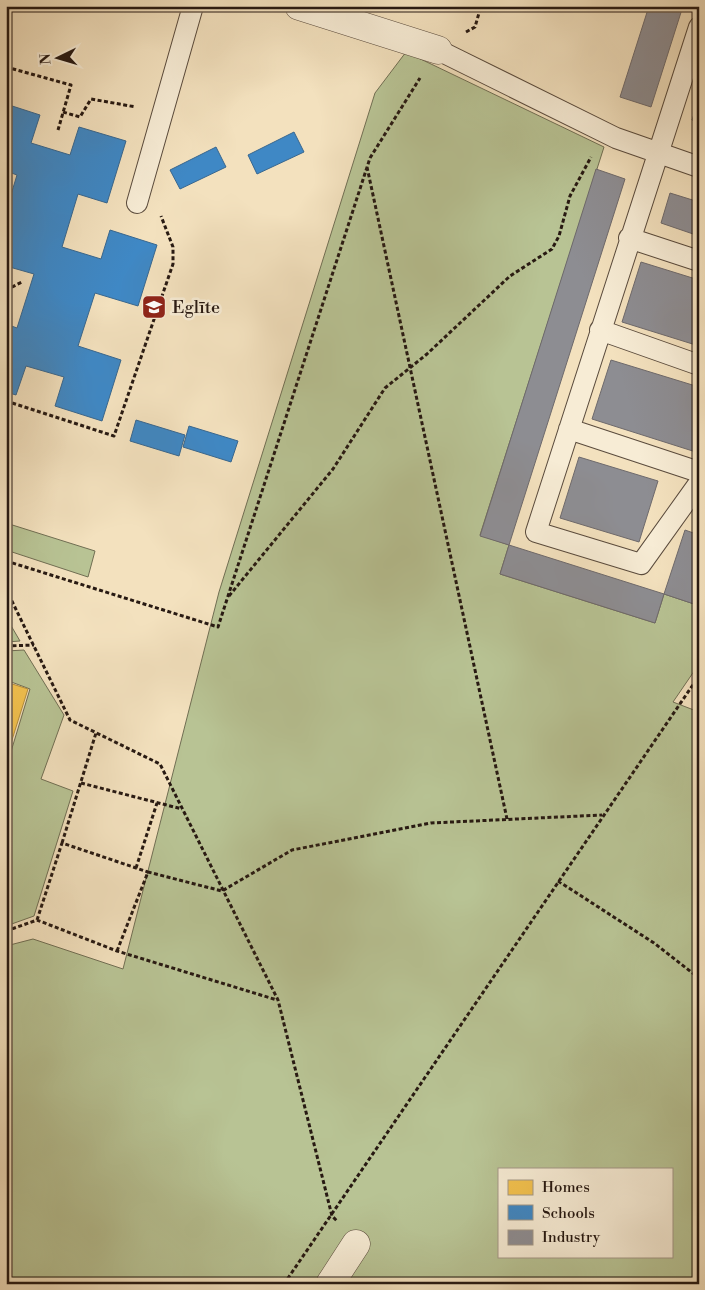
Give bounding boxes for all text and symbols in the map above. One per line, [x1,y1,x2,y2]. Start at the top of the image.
north arrow [32,32,82,82]
text: N [37,53,55,65]
school or university icon: Eglīte [141,294,167,320]
place label: Eglīte [172,296,220,319]
legend [498,1168,672,1258]
text: Homes [542,1178,590,1197]
text: Schools [542,1204,595,1223]
text: Industry [542,1228,601,1247]

